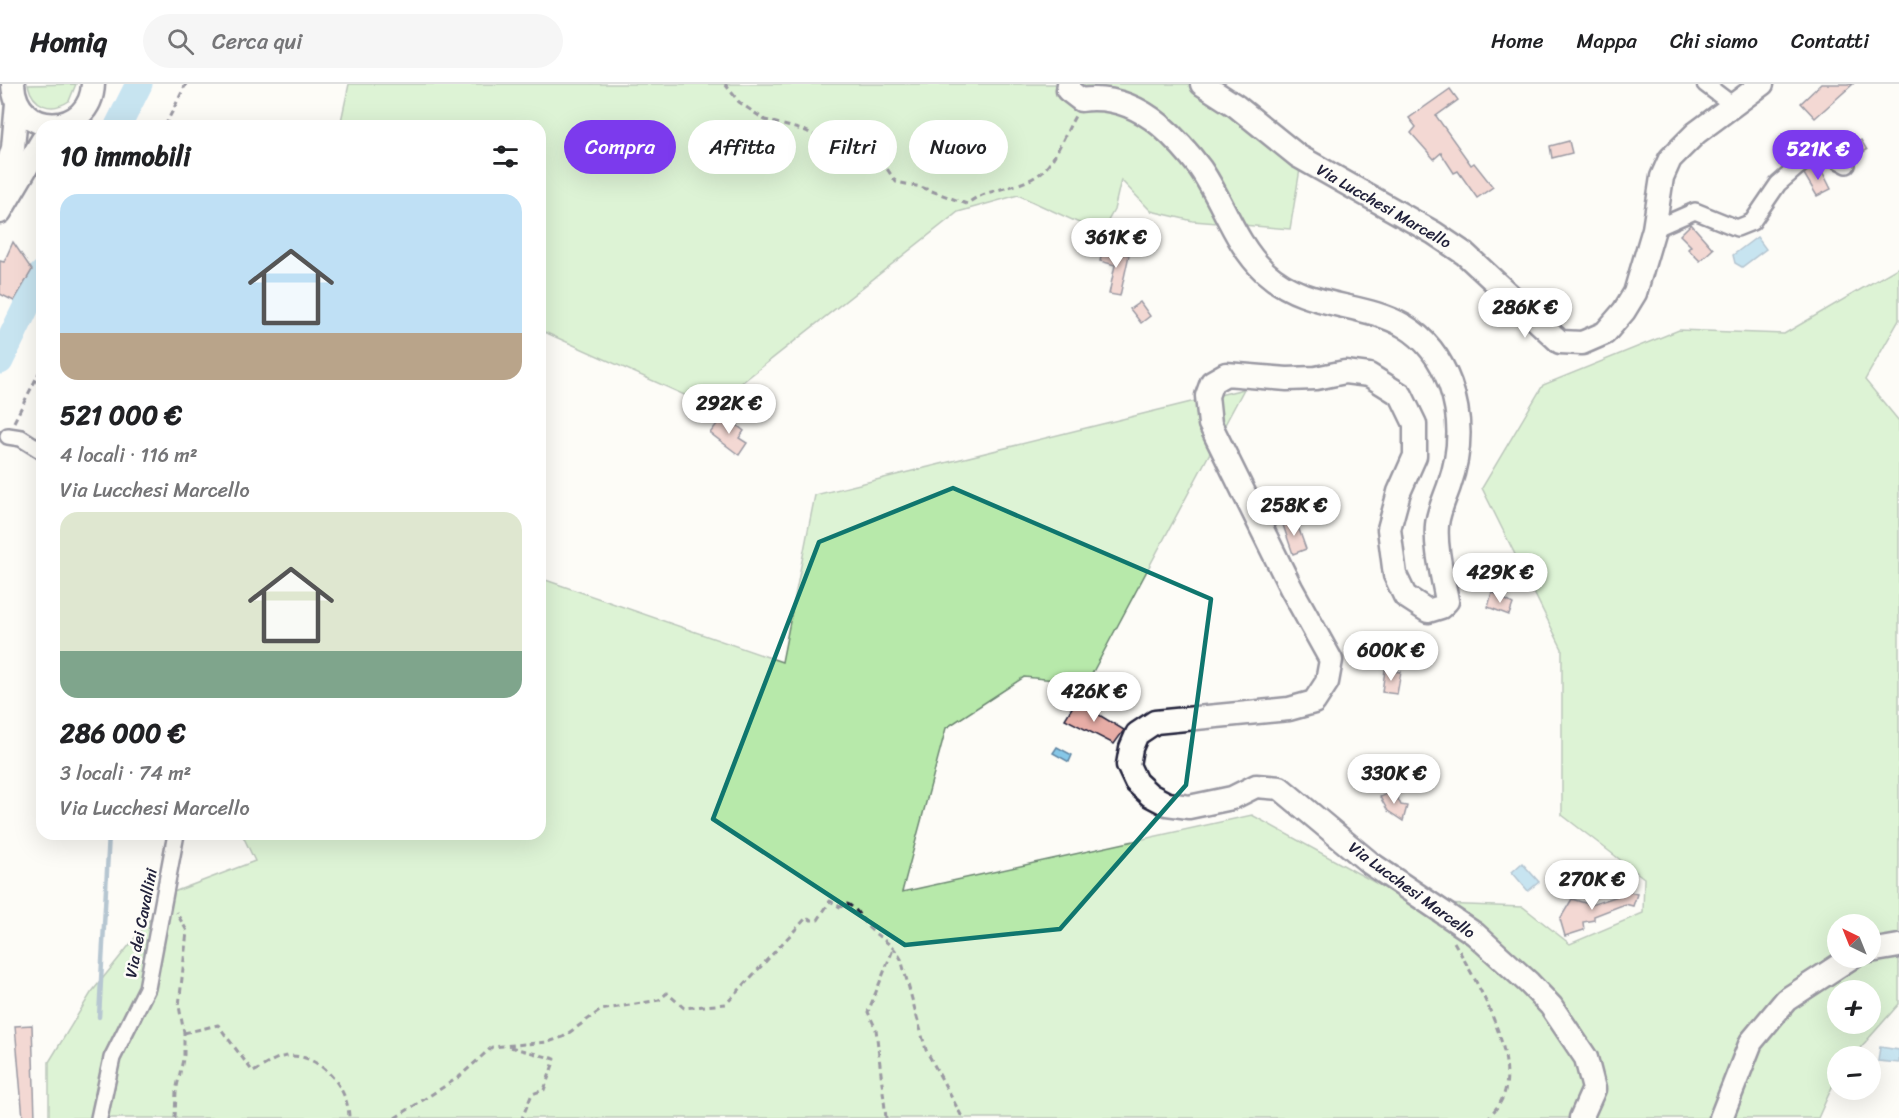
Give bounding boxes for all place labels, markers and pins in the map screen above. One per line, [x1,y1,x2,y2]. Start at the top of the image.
pin: 521K € [1769,130,1867,181]
pin: 361K € [1067,218,1165,269]
pin: 286K € [1476,288,1574,339]
pin: 292K € [680,384,778,435]
pin: 258K € [1245,486,1343,537]
pin: 429K € [1451,553,1549,604]
pin: 600K € [1342,631,1440,682]
pin: 426K € [1045,672,1143,723]
pin: 330K € [1345,754,1443,805]
pin: 270K € [1543,860,1641,911]

